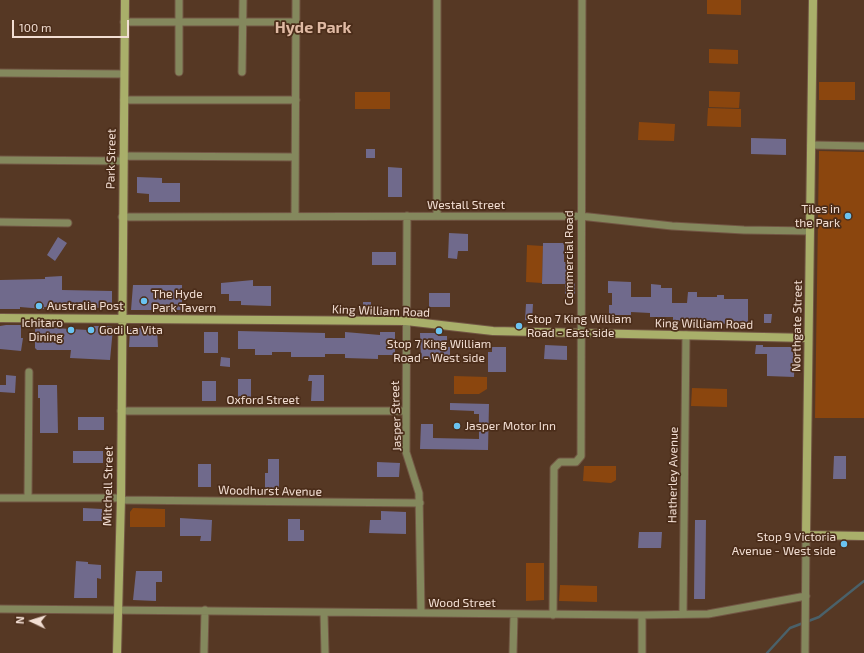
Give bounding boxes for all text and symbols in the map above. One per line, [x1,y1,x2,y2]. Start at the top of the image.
scale bar [14,12,131,38]
district label: Hyde Park [275,18,351,38]
text: 100 m [19,20,51,34]
street label: Park Street [103,129,119,189]
street label: Westall Street [427,198,505,212]
place label: Tiles in the Park [795,202,840,230]
street label: Commercial Road [562,210,576,306]
marker: Tiles in the Park [843,211,853,221]
street label: Northgate Street [789,280,805,372]
place label: The Hyde Park Tavern [152,287,216,315]
marker: The Hyde Park Tavern [139,296,149,306]
place label: Australia Post [47,299,124,313]
marker: Australia Post [34,301,44,311]
street label: King William Road [332,302,430,320]
place label: Stop 7 King William Road - East side [527,312,631,340]
place label: Ichitaro Dining [21,316,63,344]
street label: King William Road [655,316,753,332]
marker: Stop 7 King William Road - East side [514,321,524,331]
place label: Godi La Vita [99,323,163,337]
marker: Ichitaro Dining [66,325,76,335]
marker: Godi La Vita [86,325,96,335]
marker: Stop 7 King William Road - West side [434,326,444,336]
place label: Stop 7 King William Road - West side [387,337,491,365]
street label: Jasper Street [388,380,404,452]
street label: Oxford Street [226,393,300,407]
place label: Jasper Motor Inn [465,419,556,433]
marker: Jasper Motor Inn [452,421,462,431]
street label: Hatherley Avenue [665,427,681,523]
street label: Mitchell Street [100,446,116,526]
street label: Woodhurst Avenue [218,483,322,499]
place label: Stop 9 Victoria Avenue - West side [732,530,836,558]
marker: Stop 9 Victoria Avenue - West side [839,539,849,549]
street label: Wood Street [428,596,496,610]
north arrow [12,601,52,641]
text: N [13,616,26,625]

